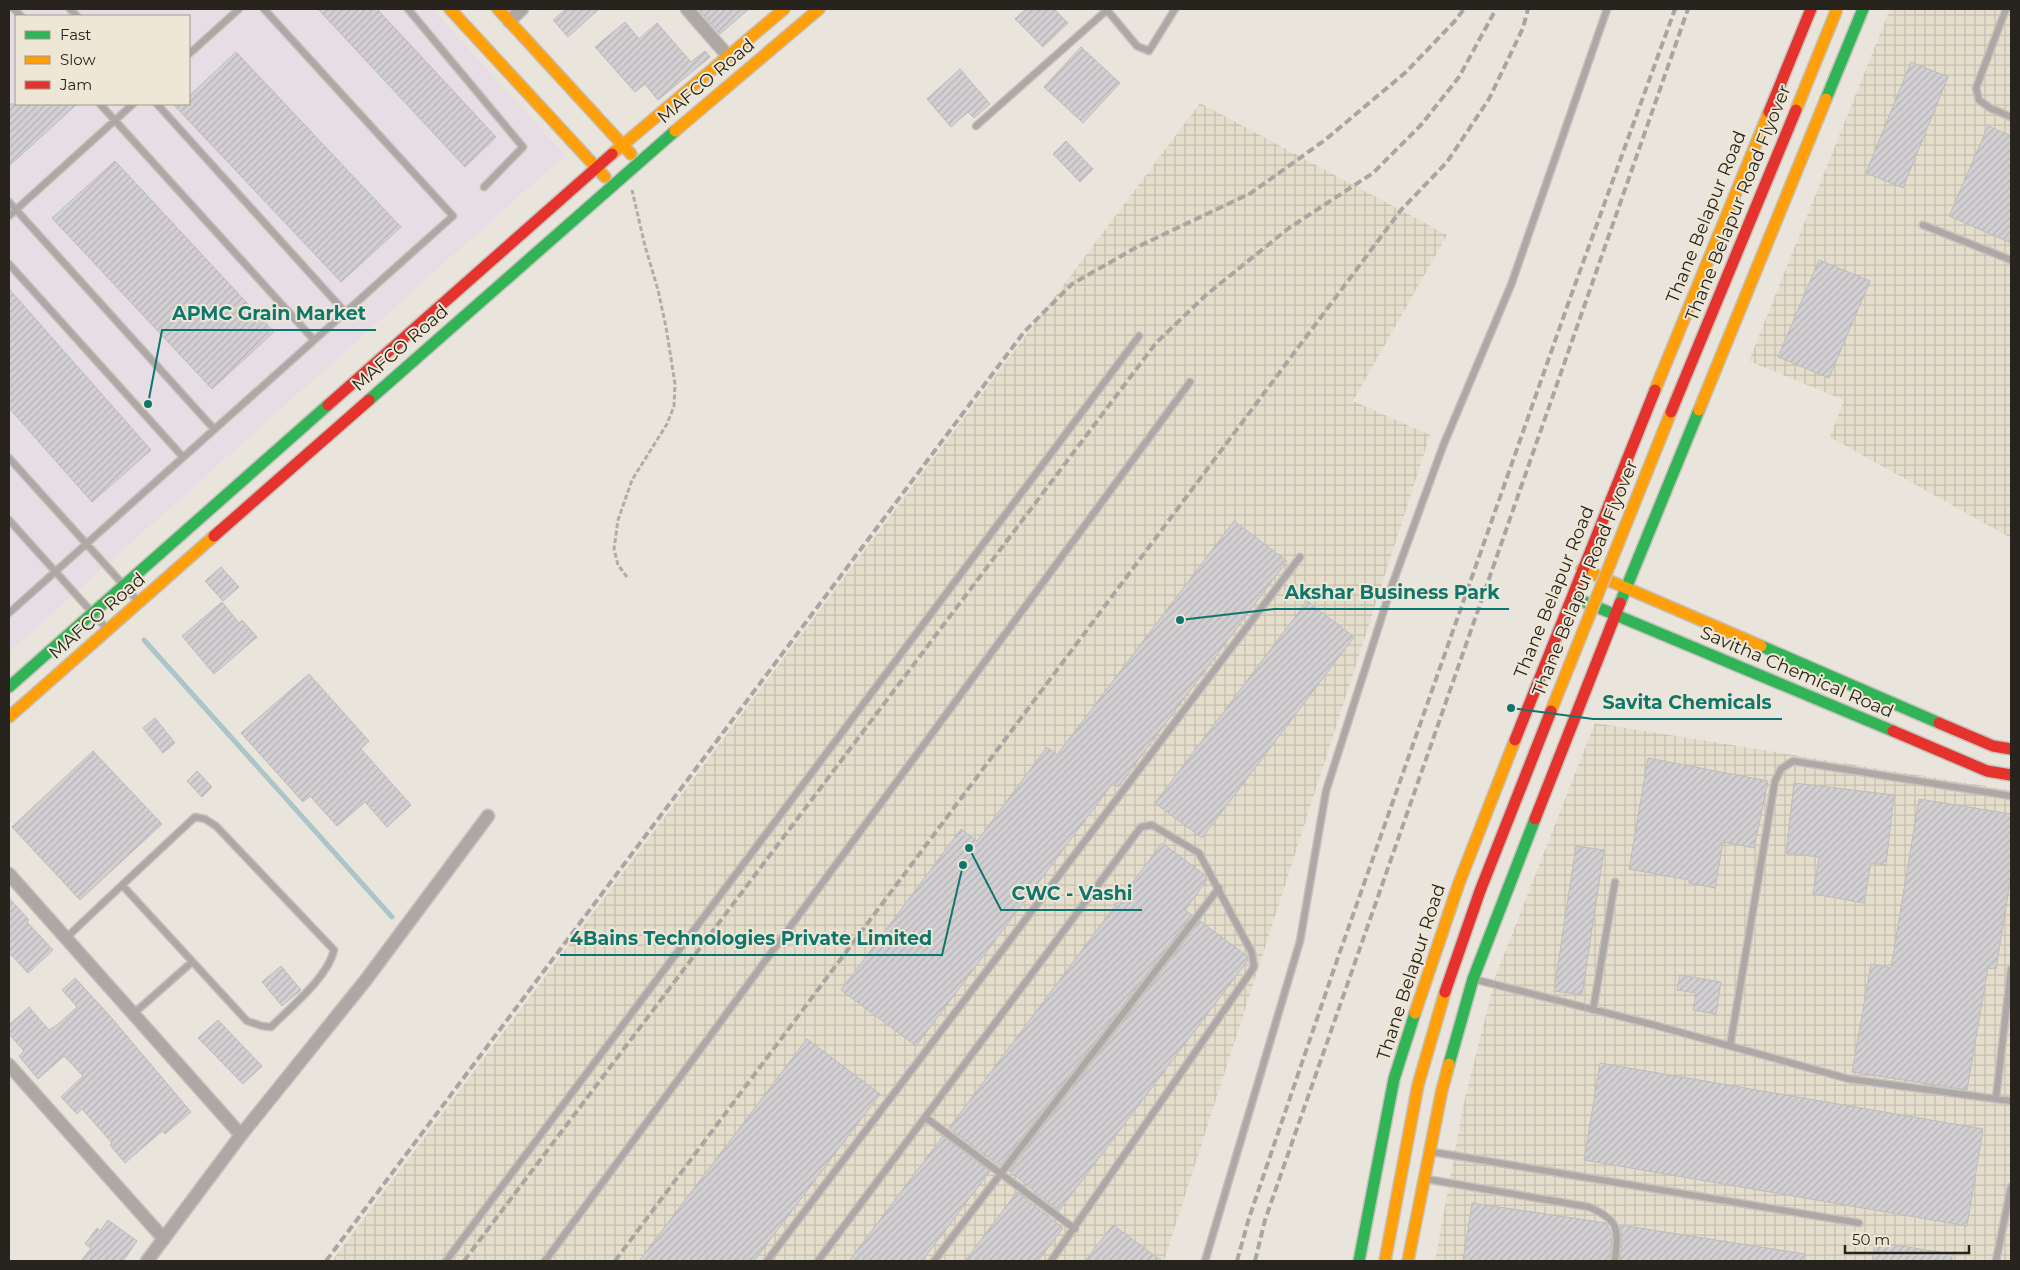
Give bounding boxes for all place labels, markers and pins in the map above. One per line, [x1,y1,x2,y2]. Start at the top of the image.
callout: APMC Grain Market [162,296,376,330]
callout: Akshar Business Park [1274,575,1509,609]
callout: Savita Chemicals [1593,685,1782,719]
callout: CWC - Vashi [1001,876,1142,910]
callout: 4Bains Technologies Private Limited [560,921,942,955]

